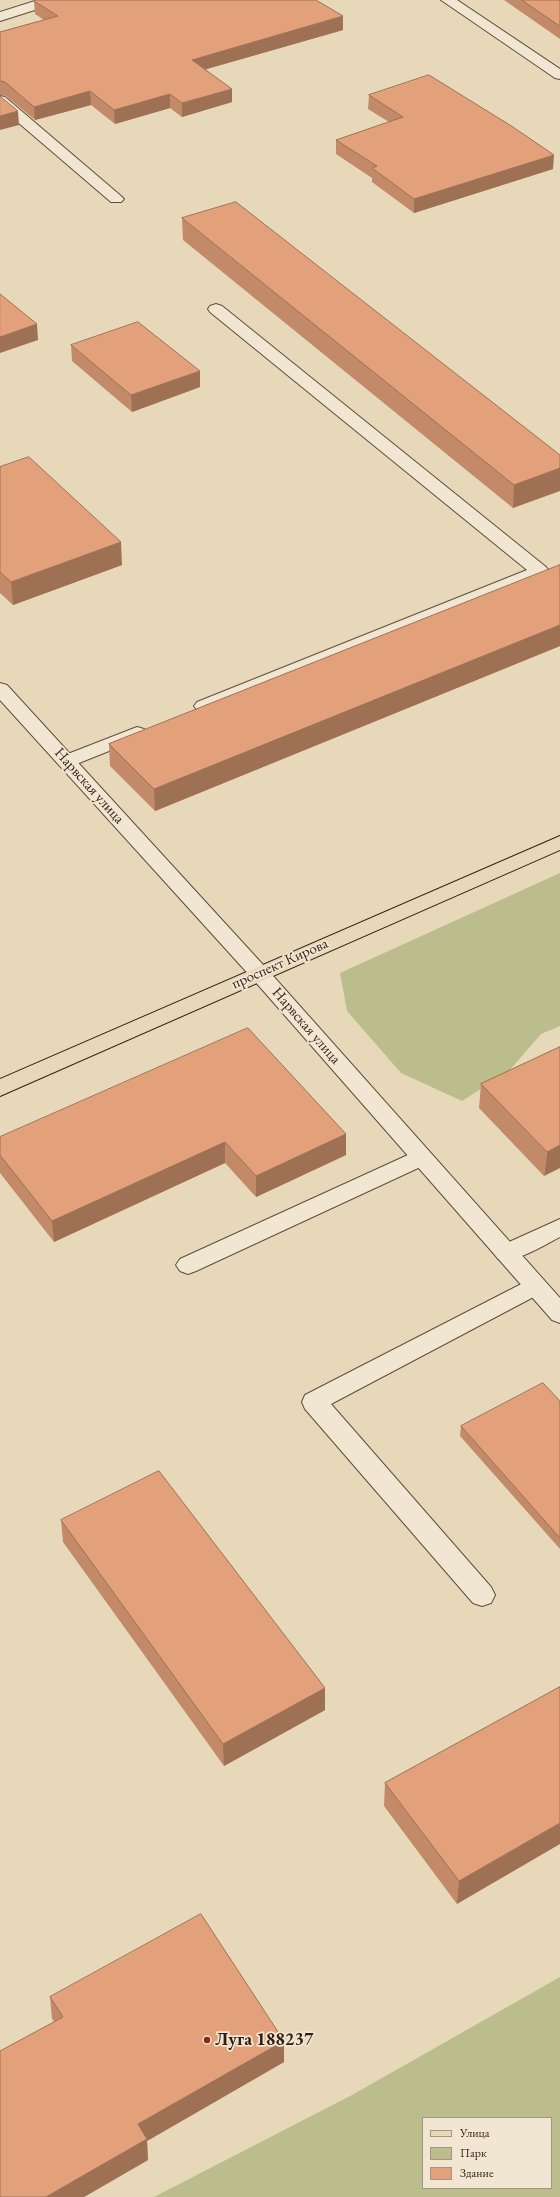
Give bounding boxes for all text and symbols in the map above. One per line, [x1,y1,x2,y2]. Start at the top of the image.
street label: Нарвская улица [50,744,128,828]
street label: проспект Кирова [229,935,331,993]
street label: Нарвская улица [268,984,344,1068]
place label: Луга 188237 [215,2029,313,2051]
marker: Луга 188237 [202,2035,212,2045]
legend [422,2117,552,2189]
text: Улица [460,2125,490,2141]
text: Парк [460,2145,487,2161]
text: Здание [460,2165,494,2181]

